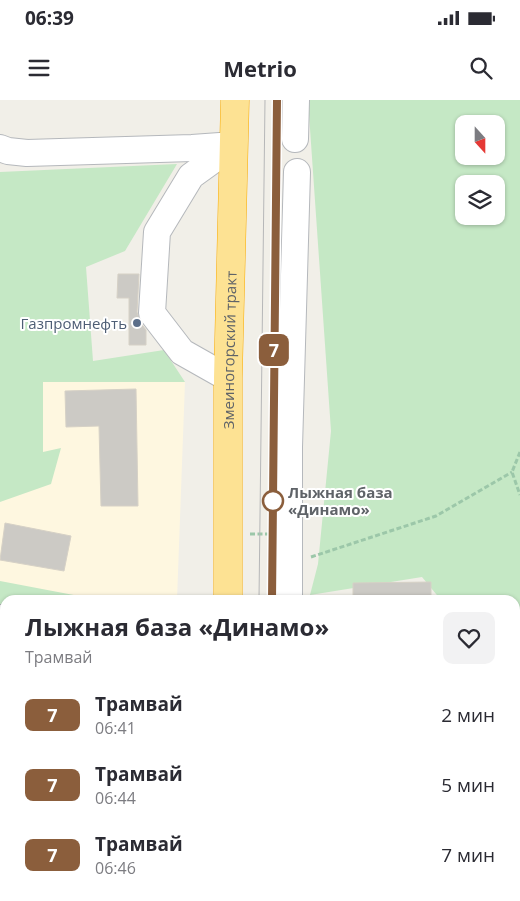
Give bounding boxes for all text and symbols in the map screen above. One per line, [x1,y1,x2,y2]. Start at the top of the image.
text: 06:39 [25,5,74,31]
text: Metrio [223,53,297,83]
icon: menu [25,54,53,82]
icon: search [467,54,495,82]
north arrow [455,115,505,165]
map controls [455,115,505,225]
button: layers [455,175,505,225]
street label: Змеиногорский тракт [218,271,241,429]
place label: Газпромнефть [21,313,127,333]
marker: Газпромнефть [131,317,143,329]
line badge: 7 [258,334,290,366]
text: 7 [269,338,279,362]
place label: Лыжная база «Динамо» [288,482,393,519]
marker: Лыжная база «Динамо» [262,490,284,512]
text: Лыжная база «Динамо» [25,610,329,643]
button: heart [443,612,495,664]
text: Трамвай [25,646,92,668]
text: Трамвай [95,691,183,717]
text: 2 мин [441,702,495,728]
text: 7 [47,703,58,727]
text: 06:41 [95,717,136,739]
text: Трамвай [95,761,183,787]
text: 5 мин [441,772,495,798]
text: 7 [47,773,58,797]
text: 06:44 [95,787,136,809]
text: Трамвай [95,831,183,857]
text: 7 мин [441,842,495,868]
text: 7 [47,843,58,867]
text: 06:46 [95,857,136,879]

